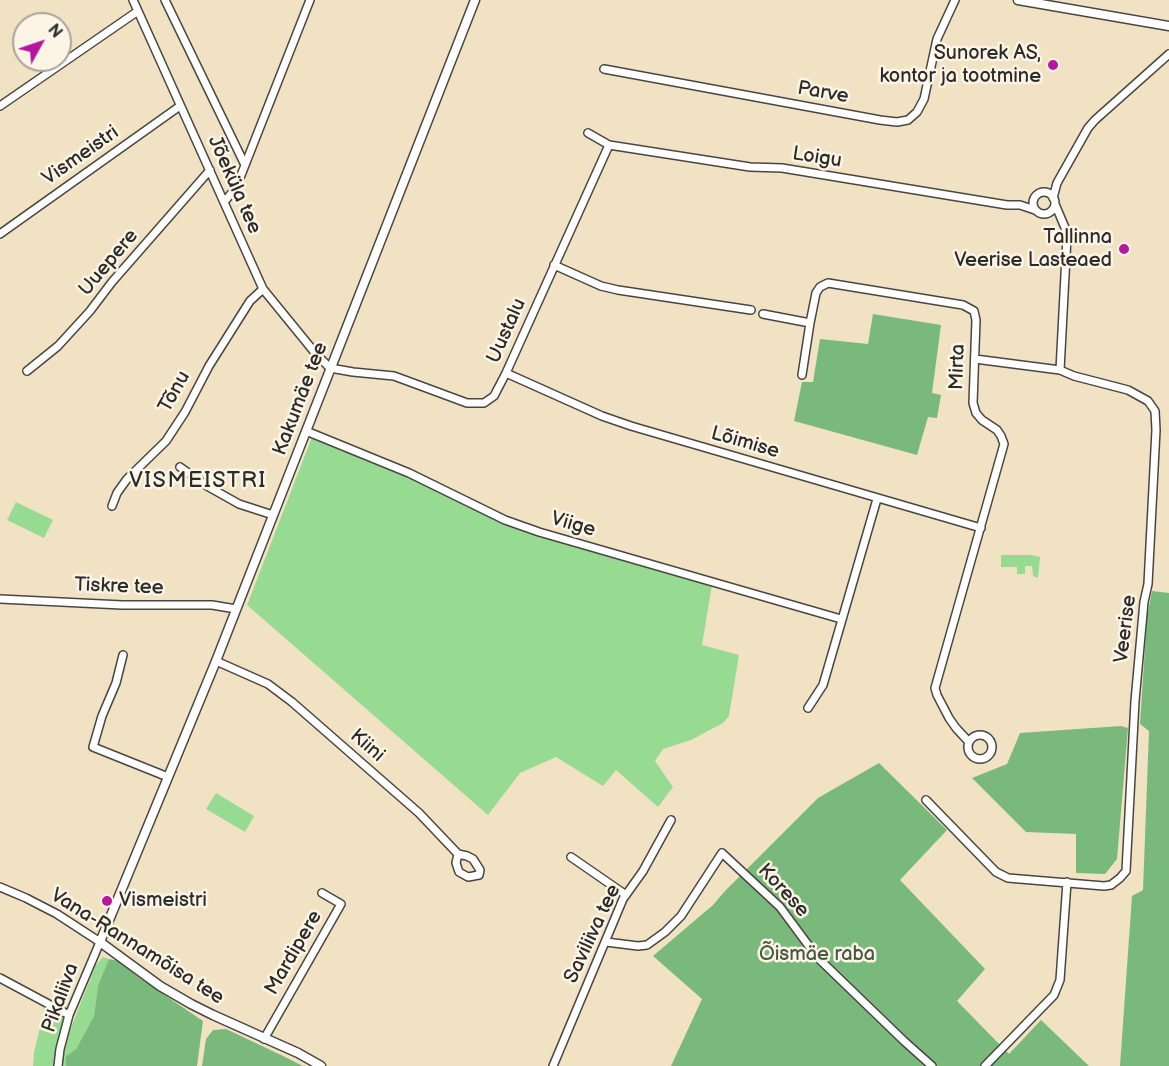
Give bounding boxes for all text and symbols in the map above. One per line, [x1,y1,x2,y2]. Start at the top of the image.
north arrow [12,12,72,72]
text: N [43,21,66,42]
place label: Sunorek AS, kontor ja tootmine [879,42,1041,89]
marker: Sunorek AS, kontor ja tootmine [1046,58,1060,72]
street label: Parve [796,77,850,109]
street label: Vismeistri [38,121,124,191]
street label: Jõeküla tee [202,132,266,238]
street label: Loigu [791,142,843,174]
street label: Uuepere [74,225,144,301]
place label: Tallinna Veerise Lasteaed [954,226,1112,273]
marker: Tallinna Veerise Lasteaed [1117,242,1131,256]
street label: Uustalu [482,295,532,367]
street label: Kakumäe tee [268,339,334,459]
street label: Mirta [945,343,971,391]
street label: Tõnu [154,367,196,417]
street label: Lõimise [708,422,782,464]
district label: VISMEISTRI [129,468,267,494]
street label: Viige [548,507,598,543]
street label: Tiskre tee [74,573,164,601]
street label: Veerise [1110,594,1142,664]
street label: Kiini [345,724,389,768]
street label: Korese [752,859,814,923]
street label: Saviliiva tee [560,881,626,987]
street label: Vana-Rannamõisa tee [46,884,228,1010]
place label: Vismeistri [119,889,207,913]
marker: Vismeistri [100,894,114,908]
street label: Mardipere [260,906,328,1000]
park label: Õismäe raba [759,943,875,967]
street label: Pikaliiva [37,960,85,1036]

